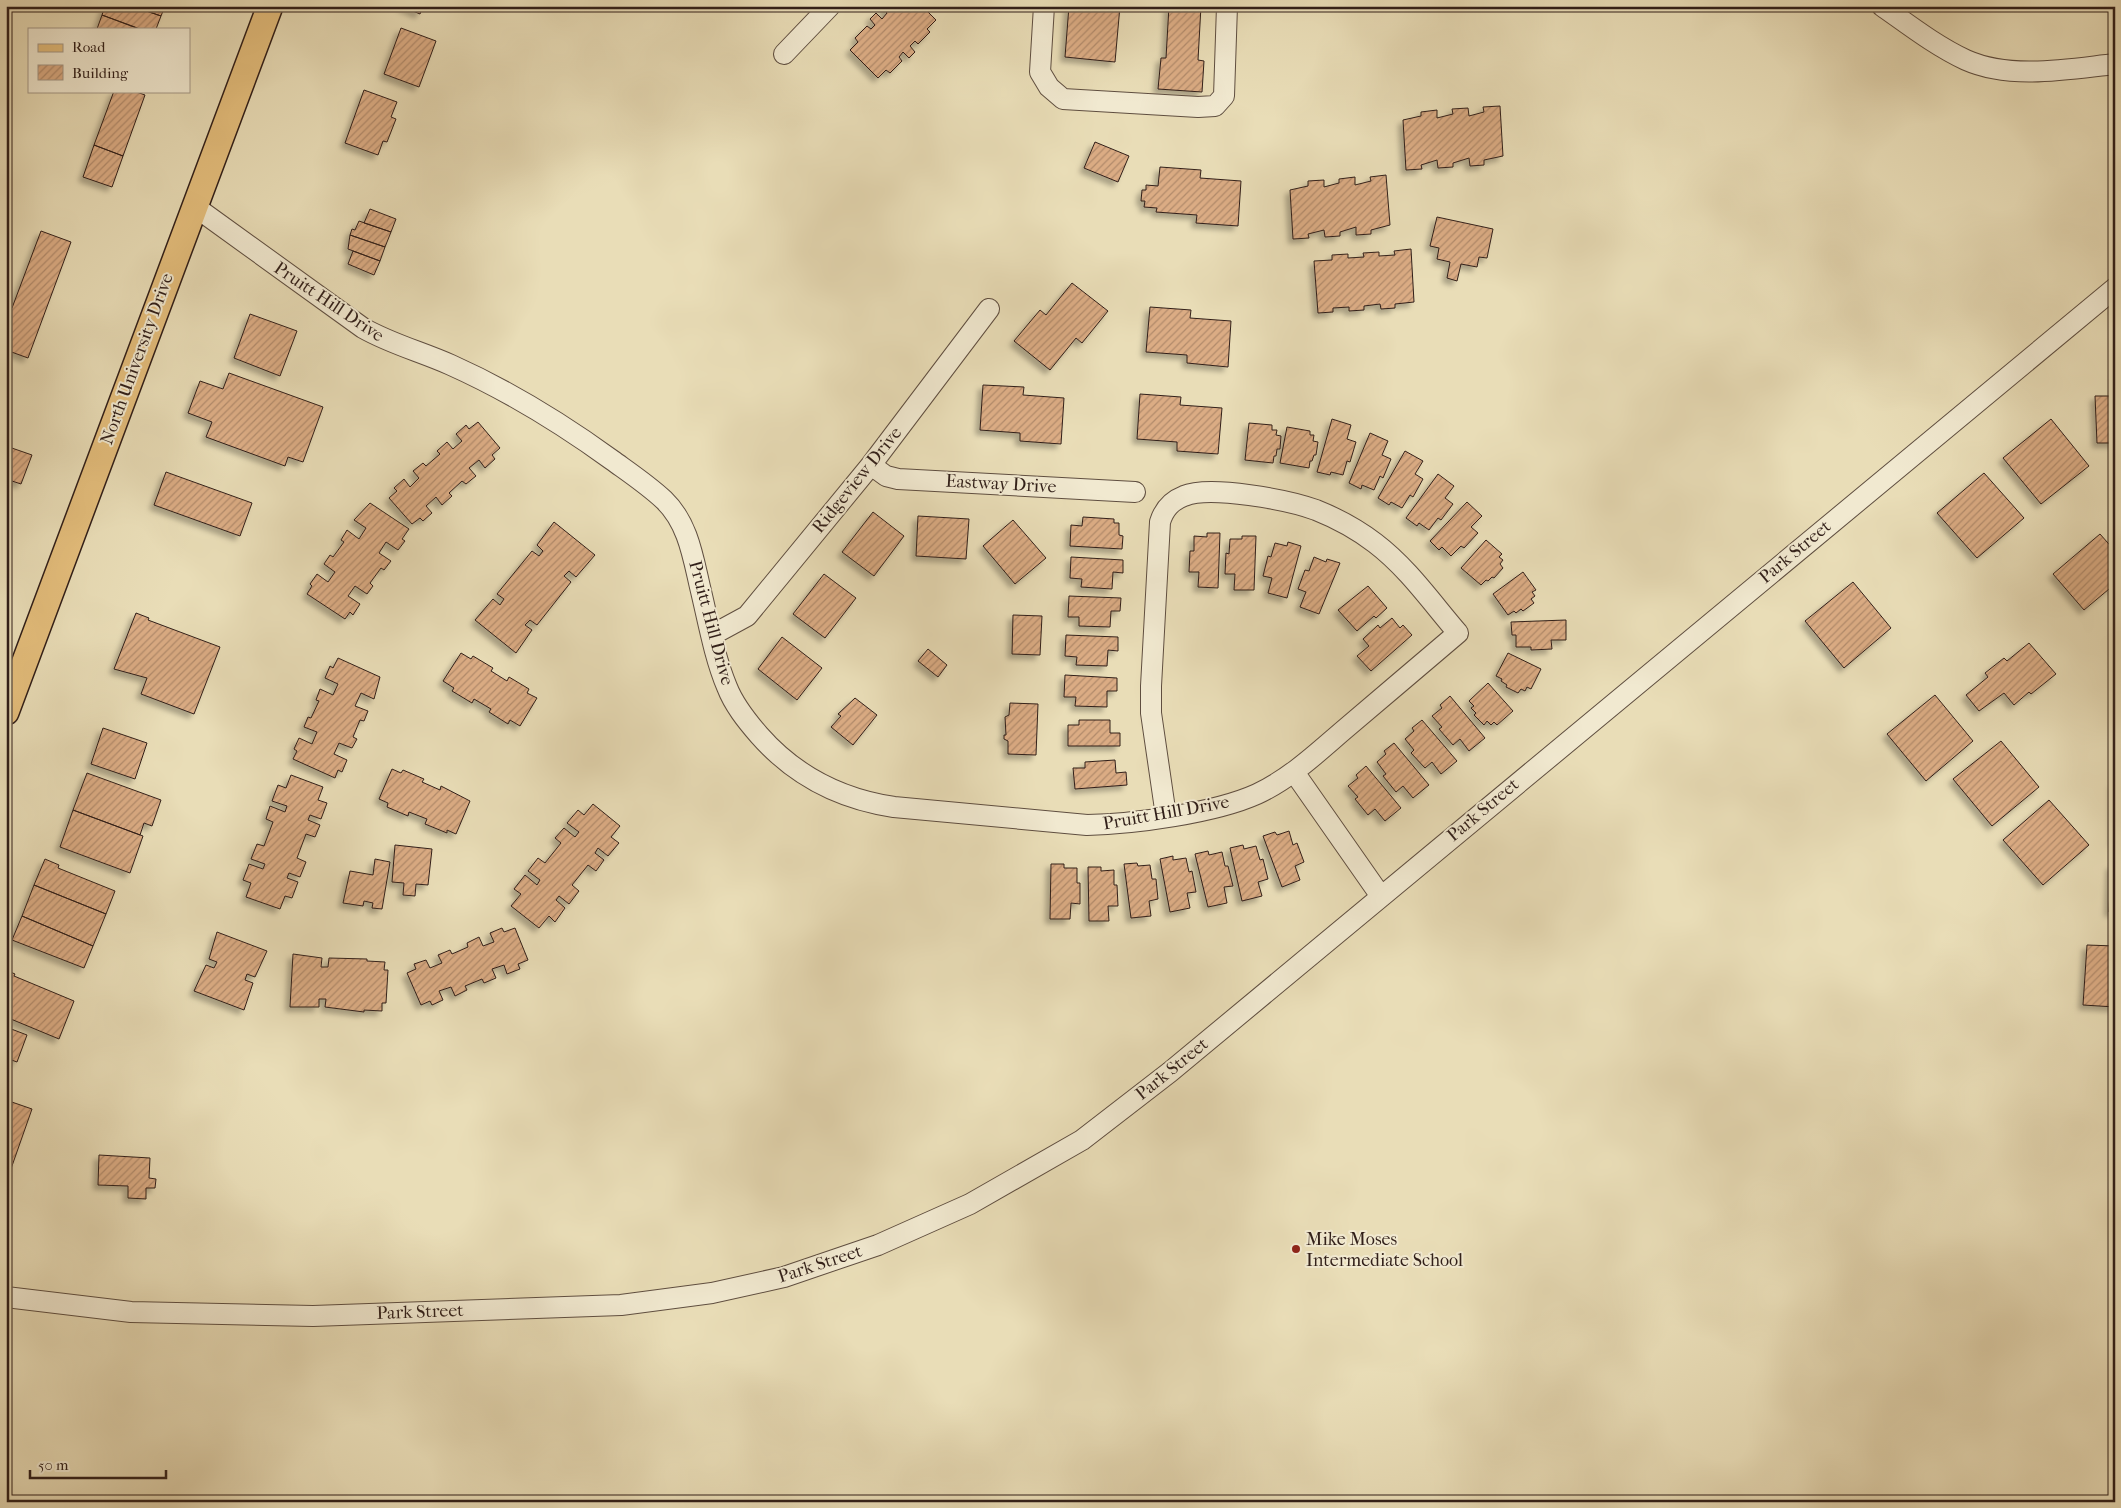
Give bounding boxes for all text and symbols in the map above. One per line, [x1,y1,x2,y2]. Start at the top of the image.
legend [28,28,190,92]
text: Road [72,38,106,56]
text: Building [72,64,129,82]
street label: Pruitt Hill Drive [270,257,388,347]
street label: North University Drive [96,270,178,448]
street label: Ridgeview Drive [808,423,906,537]
street label: Eastway Drive [945,471,1057,497]
street label: Park Street [1755,516,1836,588]
street label: Pruitt Hill Drive [684,558,738,688]
street label: Park Street [1443,774,1524,846]
street label: Pruitt Hill Drive [1101,792,1231,834]
street label: Park Street [1132,1033,1213,1105]
place label: Mike Moses Intermediate School [1306,1229,1463,1271]
street label: Park Street [775,1240,865,1287]
marker: Mike Moses Intermediate School [1290,1243,1302,1255]
street label: Park Street [376,1300,464,1324]
scale bar [30,1448,166,1480]
text: 50 m [38,1456,69,1474]

